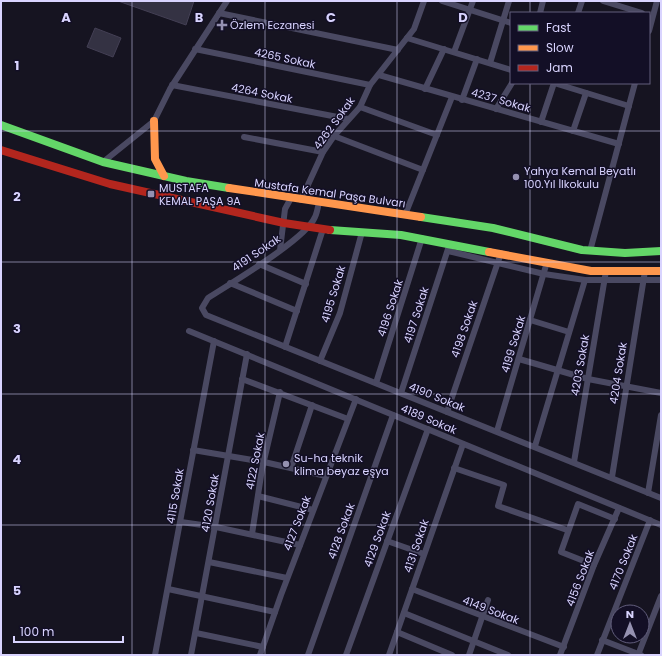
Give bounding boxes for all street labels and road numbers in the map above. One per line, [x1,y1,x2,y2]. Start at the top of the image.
street label: 4265 Sokak [253,44,317,72]
street label: 4264 Sokak [230,79,294,107]
street label: 4237 Sokak [470,84,533,116]
street label: 4262 Sokak [309,93,359,153]
street label: Mustafa Kemal Paşa Bulvarı [253,174,407,212]
street label: 4191 Sokak [228,230,284,275]
street label: 4195 Sokak [317,263,349,325]
street label: 4196 Sokak [373,277,407,339]
street label: 4197 Sokak [399,284,433,345]
street label: 4198 Sokak [447,298,481,360]
street label: 4199 Sokak [497,313,529,375]
street label: 4203 Sokak [567,333,593,397]
street label: 4204 Sokak [605,341,631,405]
street label: 4190 Sokak [406,378,468,416]
street label: 4189 Sokak [398,400,460,438]
street label: 4122 Sokak [242,431,268,491]
street label: 4115 Sokak [162,467,188,525]
street label: 4120 Sokak [197,472,223,533]
street label: 4127 Sokak [279,493,315,553]
street label: 4128 Sokak [323,500,359,561]
street label: 4129 Sokak [359,508,395,569]
street label: 4131 Sokak [399,517,433,575]
street label: 4170 Sokak [605,532,642,592]
street label: 4156 Sokak [562,547,598,609]
street label: 4149 Sokak [460,592,522,628]

